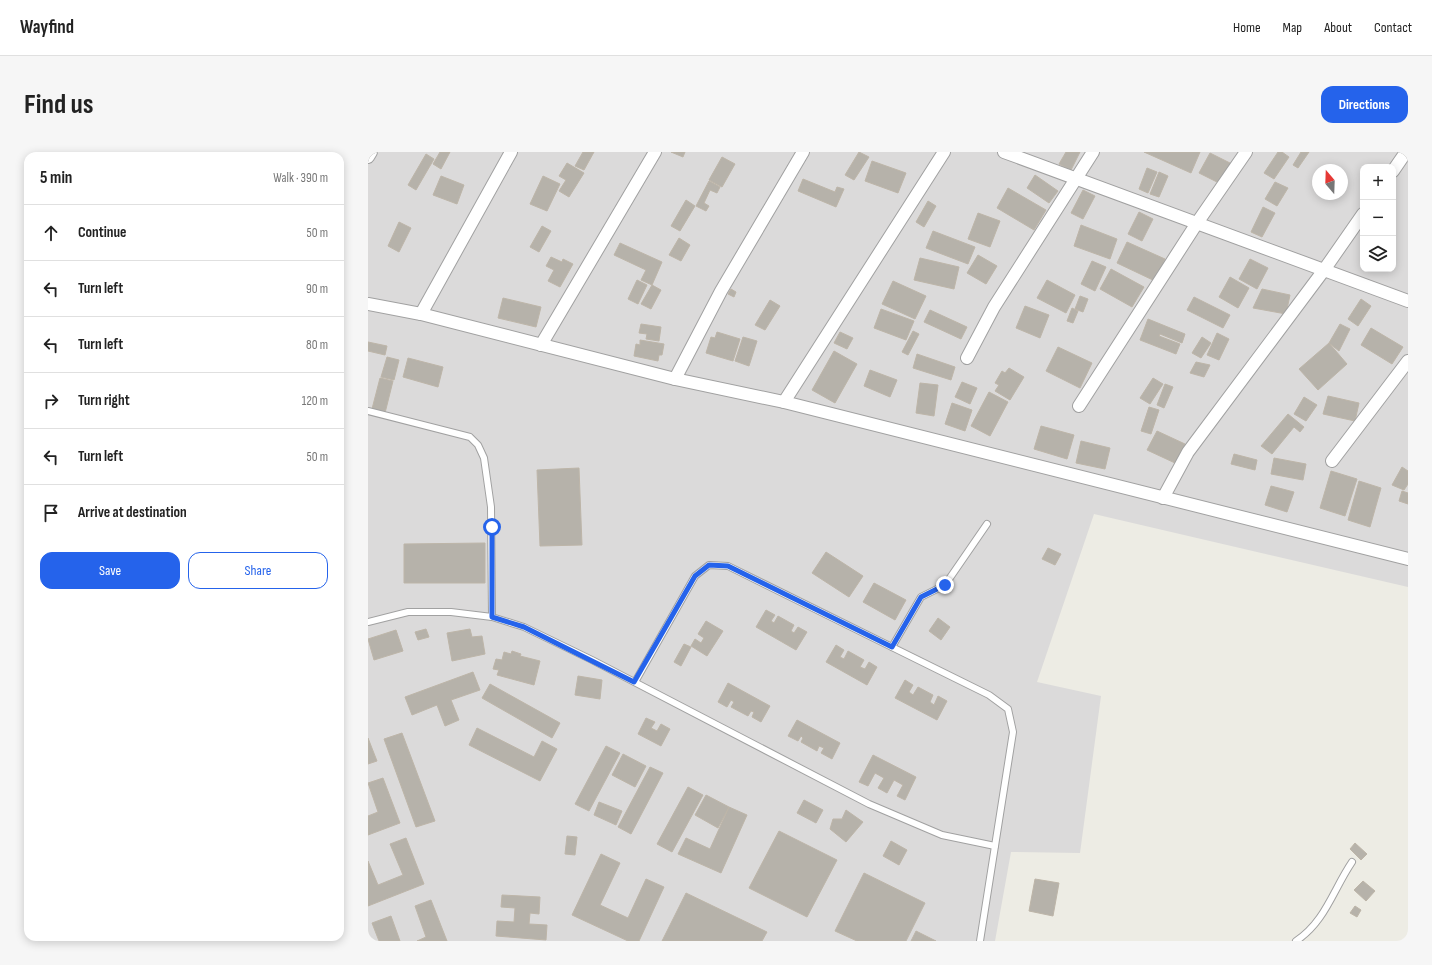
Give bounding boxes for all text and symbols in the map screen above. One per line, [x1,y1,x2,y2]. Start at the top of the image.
text: Wayfind [20,16,74,39]
text: Home [1233,19,1261,36]
text: Map [1283,19,1302,36]
text: About [1324,19,1352,36]
text: Contact [1374,19,1412,36]
button: Directions [1321,86,1408,123]
text: Find us [24,88,93,121]
north arrow [1312,164,1348,200]
map controls [1360,164,1396,272]
button: + [1360,164,1396,200]
text: 5 min [40,168,72,188]
text: Walk · 390 m [273,170,328,186]
button: − [1360,200,1396,236]
icon: ahead [40,222,62,244]
text: Continue [78,223,127,242]
text: 50 m [307,225,328,241]
button: layers [1360,236,1396,272]
icon: left [40,278,62,300]
text: Turn left [78,279,123,298]
text: 90 m [306,281,328,297]
icon: left [40,334,62,356]
text: Turn left [78,335,123,354]
text: 80 m [306,337,328,353]
icon: right [40,390,62,412]
text: Turn right [78,391,130,410]
text: 120 m [302,393,328,409]
icon: left [40,446,62,468]
text: Turn left [78,447,123,466]
text: 50 m [307,449,328,465]
icon: arrive [40,502,62,524]
text: Arrive at destination [78,503,187,522]
route start [483,518,501,536]
button: Save [40,552,180,589]
button: Share [188,552,328,589]
route end [936,576,954,594]

